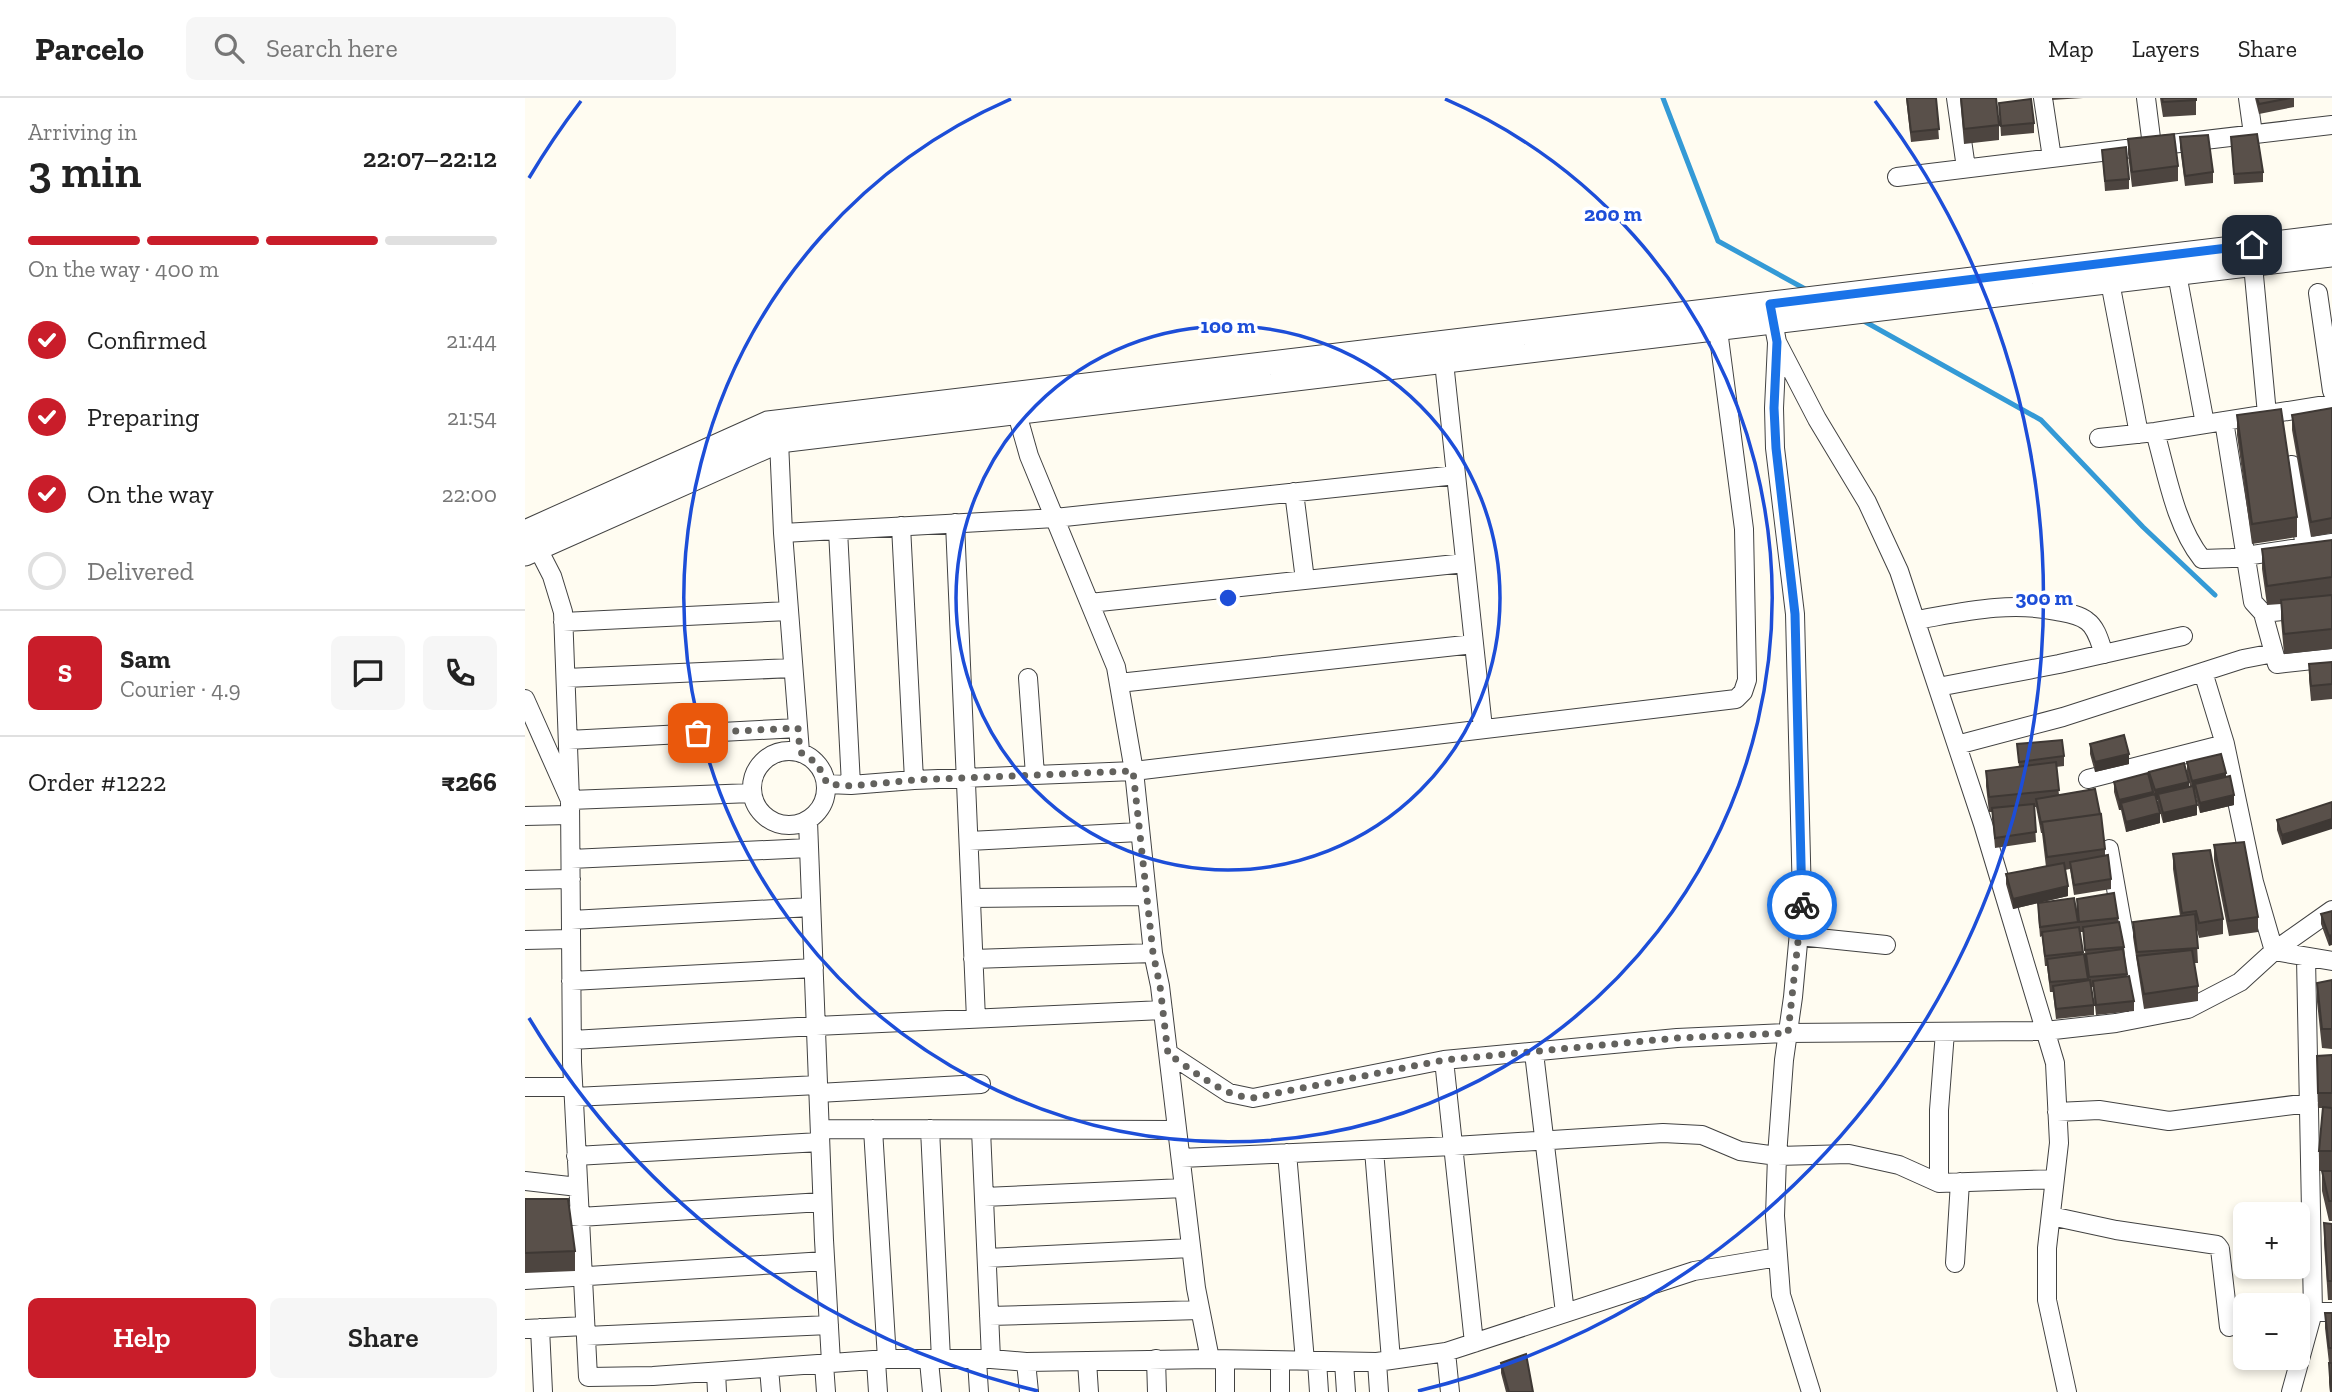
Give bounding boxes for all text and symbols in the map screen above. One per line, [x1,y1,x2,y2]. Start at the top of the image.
search box [186,17,676,80]
text: Parcelo [35,29,144,68]
icon: search [210,29,248,67]
text: Search here [266,32,398,64]
text: Map [2048,34,2094,63]
text: Layers [2132,34,2200,63]
text: Share [2238,34,2297,63]
text: Arriving in [28,118,137,146]
text: 22:07–22:12 [363,142,497,174]
text: 3 min [28,144,141,199]
text: 200 m [1584,201,1642,226]
pin [2222,215,2282,275]
icon: home [2233,226,2271,264]
text: On the way · 400 m [28,255,219,283]
text: 100 m [1201,313,1256,338]
icon: check [28,321,66,359]
text: Confirmed [87,324,207,356]
text: 21:44 [446,326,497,354]
icon: check [28,398,66,436]
text: Preparing [87,401,199,433]
text: 21:54 [447,403,497,431]
icon: check [28,475,66,513]
text: On the way [87,478,214,510]
text: 22:00 [442,480,497,508]
text: Delivered [87,555,194,587]
text: 300 m [2015,585,2073,610]
centre of rings [1216,586,1240,610]
button: chat [331,636,405,710]
button: phone [423,636,497,710]
text: Sam [120,643,170,675]
text: S [58,657,72,689]
text: Courier · 4.9 [120,675,241,703]
pin [668,703,728,763]
icon: bag [679,714,717,752]
text: Order #1222 [28,766,166,798]
text: ₹266 [441,766,497,798]
courier [1767,870,1837,940]
icon: bike [1783,886,1821,924]
map controls [2233,1202,2310,1370]
button: + [2233,1202,2310,1279]
button: − [2233,1293,2310,1370]
button: Help [28,1298,256,1378]
button: Share [270,1298,497,1378]

